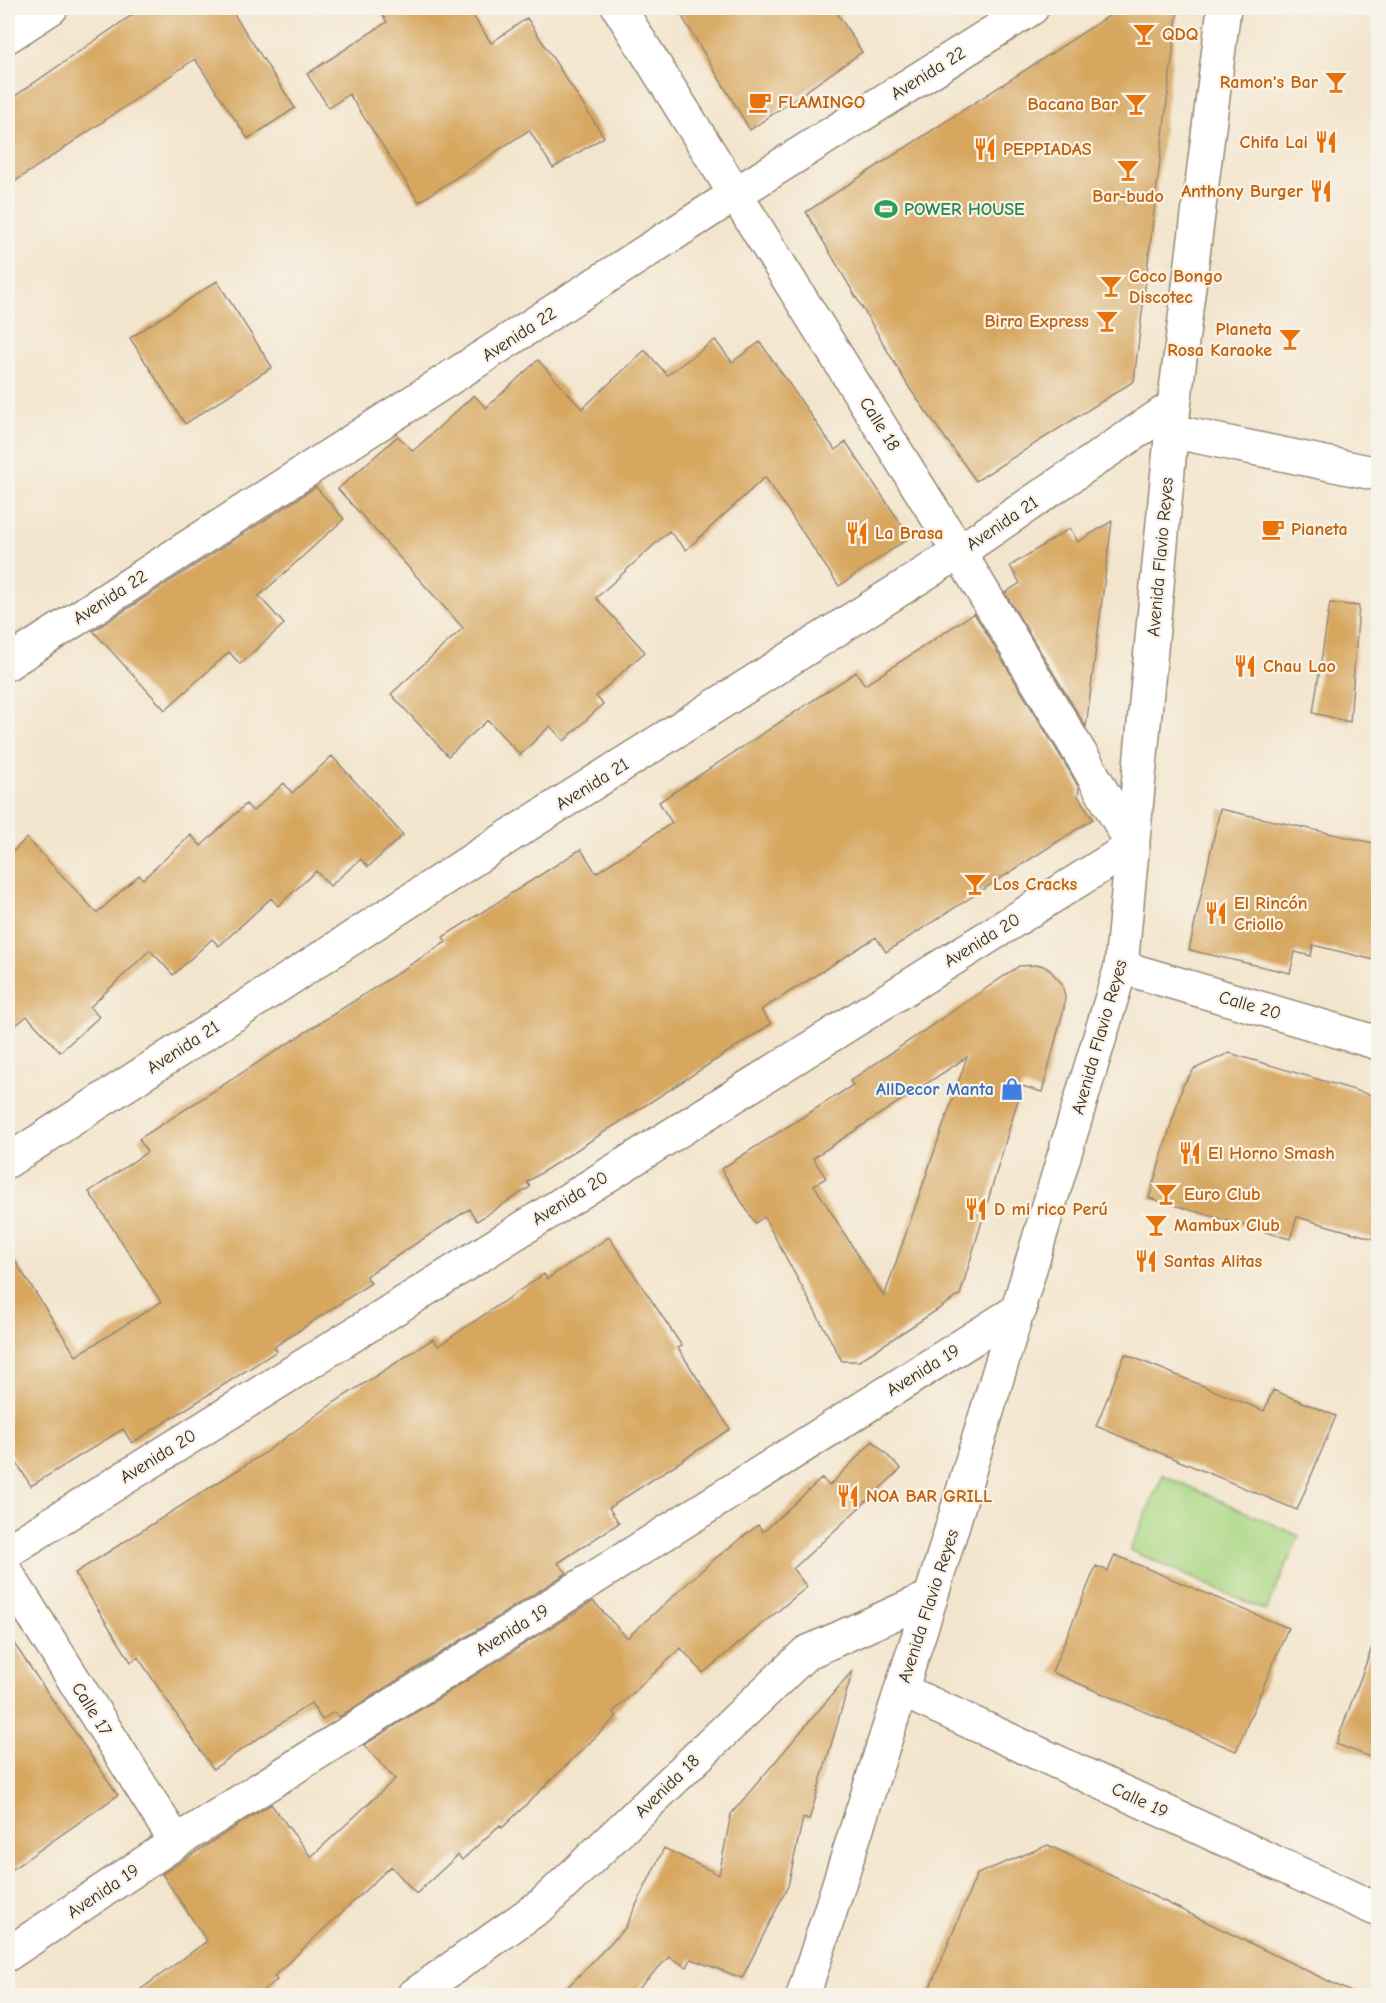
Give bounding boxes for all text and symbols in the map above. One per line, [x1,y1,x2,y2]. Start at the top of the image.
bar icon: QDQ [1131,21,1157,47]
place label: QDQ [1162,24,1198,45]
street label: Avenida 22 [887,42,970,105]
bar icon: Ramon's Bar [1323,69,1349,95]
place label: Ramon's Bar [1220,72,1319,93]
cafe icon: FLAMINGO [747,89,773,115]
bar icon: Bacana Bar [1123,91,1149,117]
place label: FLAMINGO [778,92,865,113]
place label: Bacana Bar [1028,94,1119,115]
restaurant icon: Chifa Lai [1313,129,1339,155]
place label: Chifa Lai [1240,132,1308,153]
restaurant icon: PEPPIADAS [972,136,998,162]
place label: PEPPIADAS [1003,139,1092,160]
bar icon: Bar-budo [1115,157,1141,183]
restaurant icon: Anthony Burger [1308,178,1334,204]
place label: Anthony Burger [1181,181,1304,202]
place label: Bar-budo [1092,186,1164,207]
sports icon: POWER HOUSE [873,196,899,222]
place label: POWER HOUSE [904,199,1025,220]
place label: Coco Bongo Discotec [1129,266,1223,308]
bar icon: Coco Bongo Discotec [1098,273,1124,299]
street label: Avenida 22 [478,303,560,366]
bar icon: Birra Express [1094,308,1120,334]
place label: Birra Express [984,311,1089,332]
place label: Planeta Rosa Karaoke [1167,319,1272,361]
bar icon: Planeta Rosa Karaoke [1277,326,1303,352]
street label: Calle 18 [855,393,904,455]
street label: Avenida Flavio Reyes [1143,476,1178,638]
street label: Avenida 21 [962,492,1042,555]
cafe icon: Pianeta [1260,516,1286,542]
place label: Pianeta [1291,519,1348,540]
restaurant icon: La Brasa [844,520,870,546]
place label: La Brasa [875,523,943,544]
street label: Avenida 22 [69,566,151,629]
restaurant icon: Chau Lao [1232,653,1258,679]
place label: Chau Lao [1263,656,1336,677]
street label: Avenida 21 [552,754,633,815]
bar icon: Los Cracks [962,871,988,897]
place label: Los Cracks [993,874,1077,895]
place label: El Rincón Criollo [1234,893,1308,935]
restaurant icon: El Rincón Criollo [1203,900,1229,926]
street label: Avenida 20 [940,909,1024,972]
street label: Avenida Flavio Reyes [1067,957,1132,1117]
street label: Calle 20 [1216,987,1283,1024]
street label: Avenida 21 [143,1016,223,1079]
shop icon: AllDecor Manta [999,1076,1025,1102]
place label: AllDecor Manta [876,1079,994,1100]
restaurant icon: El Horno Smash [1177,1140,1203,1166]
place label: El Horno Smash [1208,1143,1335,1164]
street label: Avenida 20 [528,1167,612,1230]
bar icon: Euro Club [1153,1181,1179,1207]
place label: Euro Club [1184,1184,1261,1205]
restaurant icon: D mi rico Perú [963,1196,989,1222]
place label: D mi rico Perú [994,1199,1108,1220]
bar icon: Mambux Club [1143,1212,1169,1238]
place label: Mambux Club [1174,1215,1280,1236]
restaurant icon: Santas Alitas [1133,1248,1159,1274]
place label: Santas Alitas [1164,1251,1263,1272]
street label: Avenida 19 [883,1340,964,1401]
street label: Avenida 20 [116,1425,200,1488]
restaurant icon: NOA BAR GRILL [835,1483,861,1509]
place label: NOA BAR GRILL [866,1486,992,1507]
street label: Avenida Flavio Reyes [894,1527,963,1686]
street label: Avenida 19 [472,1600,553,1661]
street label: Calle 17 [67,1679,116,1740]
street label: Avenida 18 [631,1750,704,1822]
street label: Calle 19 [1108,1778,1171,1823]
street label: Avenida 19 [63,1860,143,1923]

